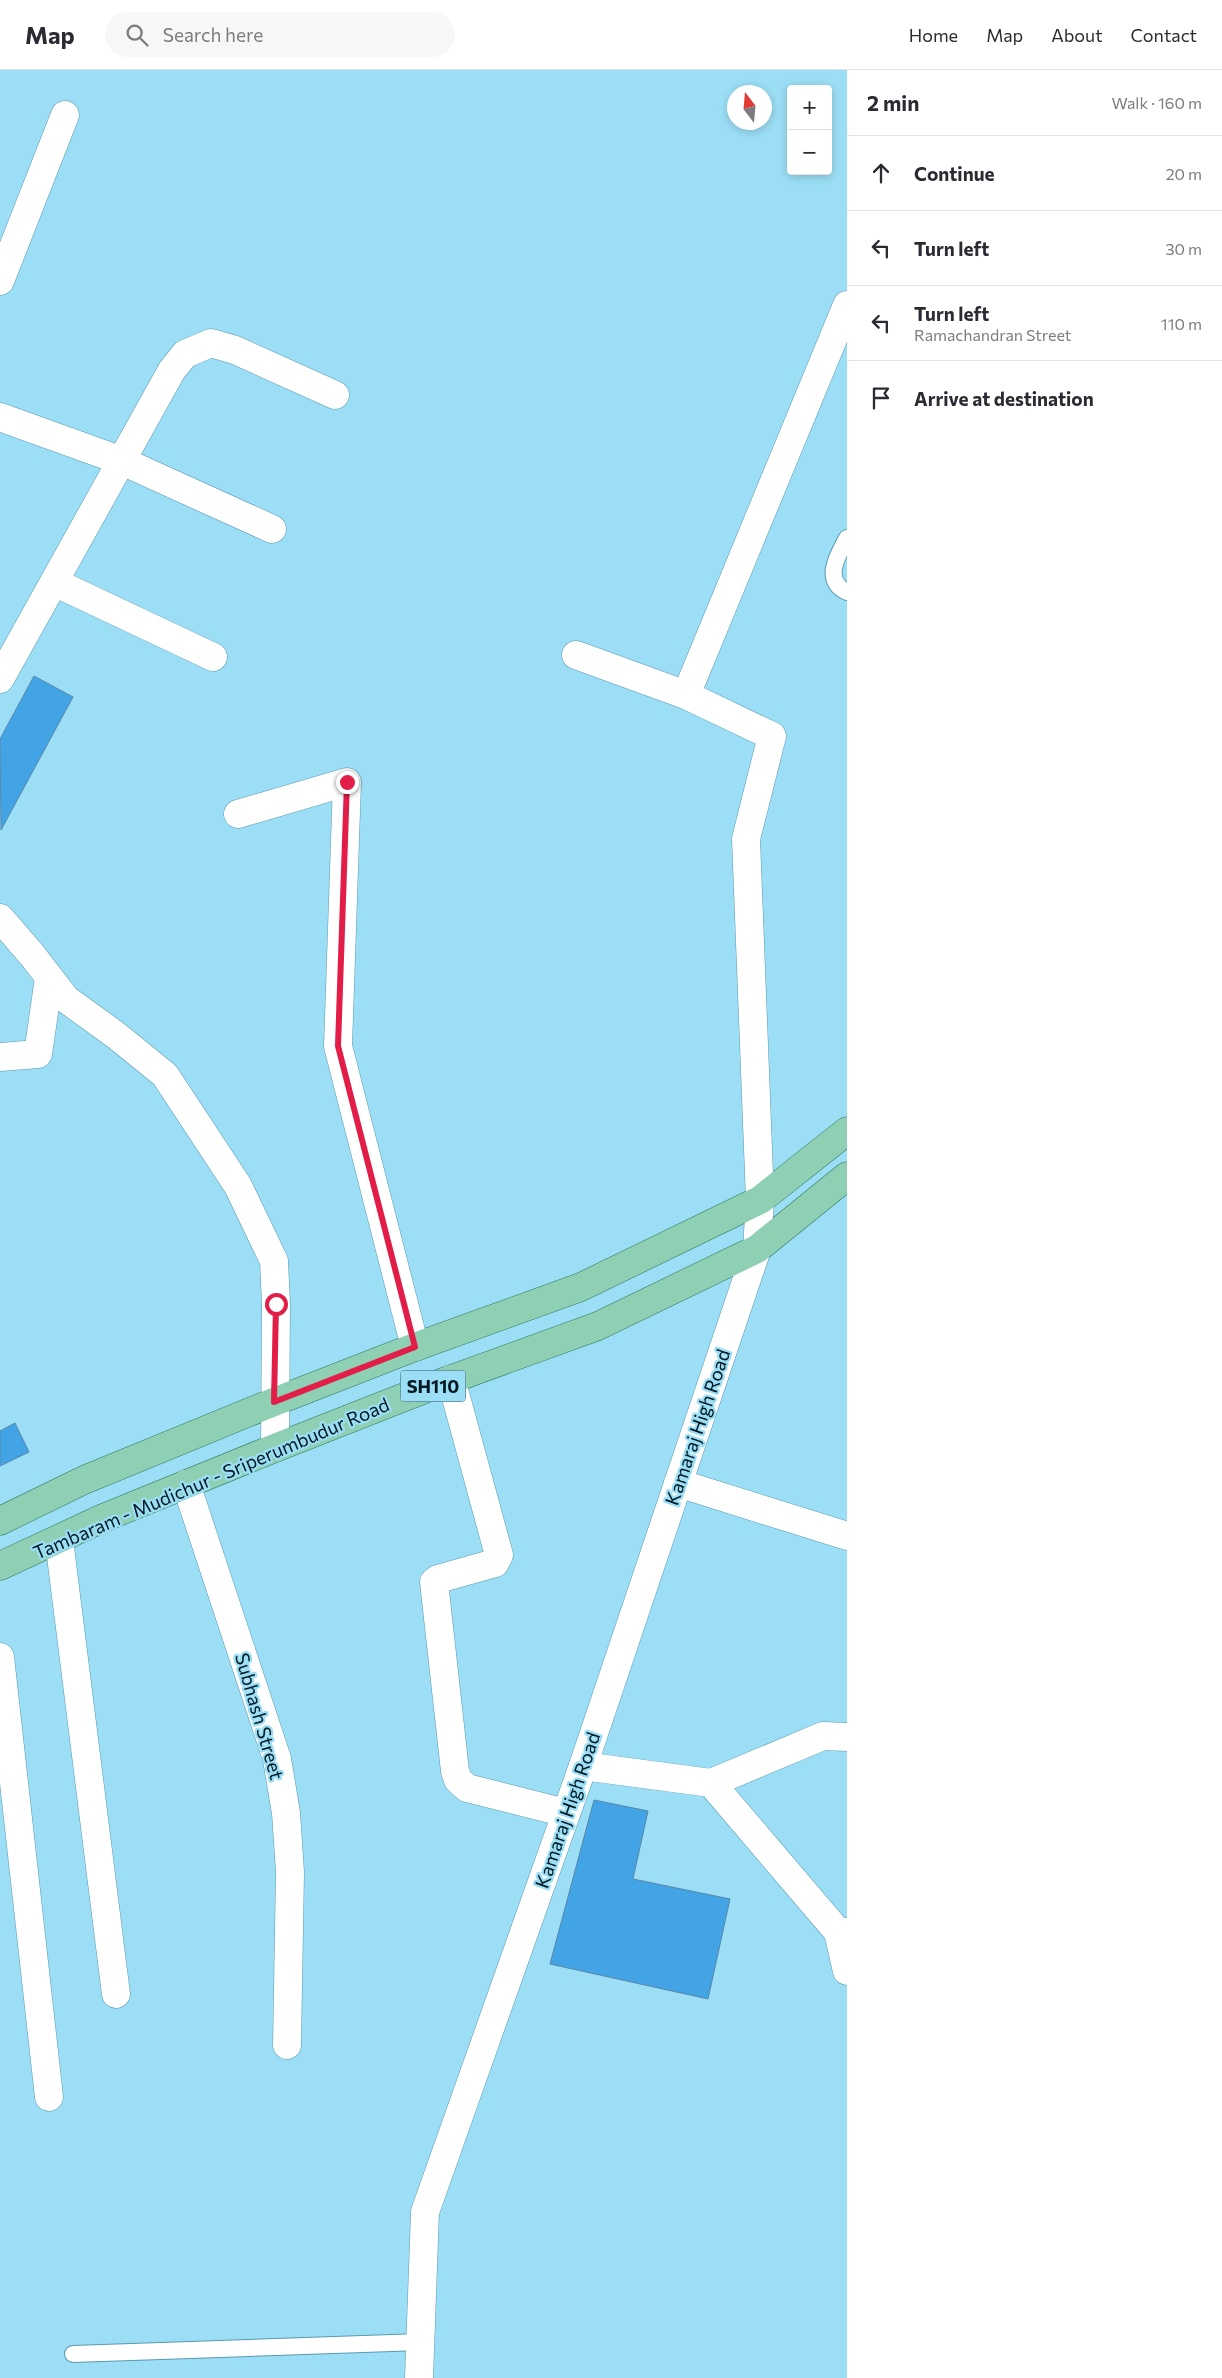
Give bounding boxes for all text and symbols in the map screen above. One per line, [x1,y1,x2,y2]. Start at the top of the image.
search box [105,12,455,57]
text: Map [25,20,75,49]
icon: search [123,21,151,49]
text: Search here [163,23,263,46]
text: Home [909,24,958,46]
text: Map [986,24,1023,46]
text: About [1051,24,1103,46]
text: Contact [1131,24,1197,46]
north arrow [727,85,772,130]
map controls [787,85,832,175]
button: + [787,85,832,130]
text: 2 min [867,90,919,115]
text: Walk · 160 m [1112,93,1202,112]
button: − [787,130,832,175]
icon: ahead [867,159,895,187]
text: Continue [914,162,994,185]
text: 20 m [1166,164,1202,183]
icon: left [867,234,895,262]
text: Turn left [914,237,989,260]
text: 30 m [1165,239,1202,258]
text: Turn left [914,302,989,325]
icon: left [867,309,895,337]
text: 110 m [1161,314,1202,333]
text: Ramachandran Street [914,325,1071,344]
icon: arrive [867,384,895,412]
text: Arrive at destination [914,387,1094,410]
route end [336,771,359,794]
route start [265,1293,288,1316]
street label: Kamaraj High Road [660,1346,734,1508]
road number: SH110 [400,1370,466,1402]
street label: Tambaram - Mudichur - Sriperumbudur Road [30,1392,392,1564]
street label: Subhash Street [231,1650,289,1782]
street label: Kamaraj High Road [530,1729,604,1891]

